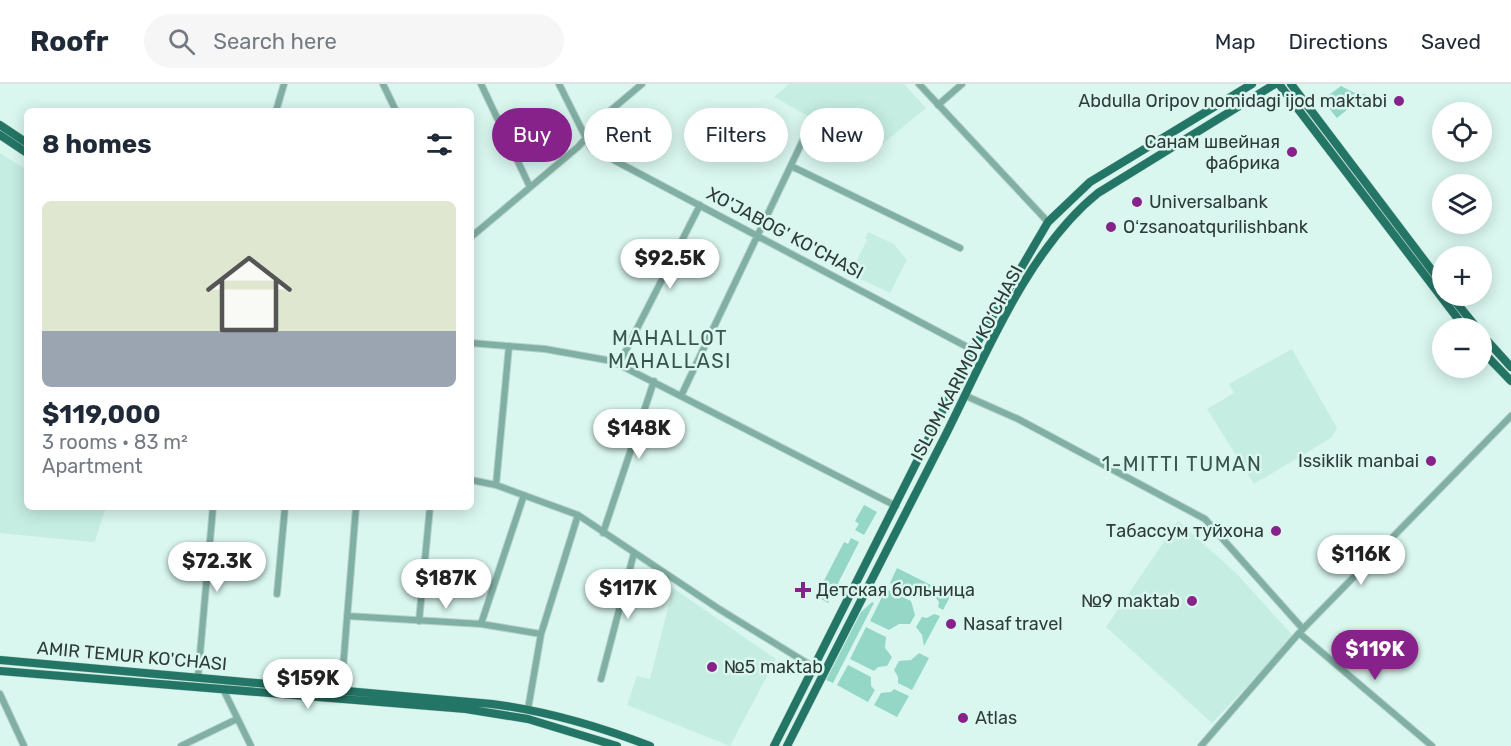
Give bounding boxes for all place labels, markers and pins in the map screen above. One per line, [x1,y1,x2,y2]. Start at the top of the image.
place label: Abdulla Oripov nomidagi ijod maktabi [1078,90,1387,112]
marker: Abdulla Oripov nomidagi ijod maktabi [1392,94,1406,108]
place label: Санам швейная фабрика [1144,131,1280,174]
marker: Санам швейная фабрика [1285,145,1299,159]
place label: Universalbank [1149,191,1268,213]
marker: Universalbank [1130,195,1144,209]
place label: Oʻzsanoatqurilishbank [1123,216,1309,238]
marker: Oʻzsanoatqurilishbank [1104,220,1118,234]
pin: $92.5K [621,239,719,290]
pin: $148K [597,409,681,460]
place label: Issiklik manbai [1298,450,1419,472]
marker: Issiklik manbai [1424,454,1438,468]
place label: Табассум туйхона [1106,520,1264,542]
marker: Табассум туйхона [1269,524,1283,538]
pin: $116K [1319,535,1403,586]
pin: $72.3K [168,542,266,593]
pin: $187K [404,559,488,610]
pin: $117K [586,569,670,620]
place label: Детская больница [816,579,975,601]
marker: Детская больница [794,581,812,599]
place label: №9 maktab [1081,590,1180,612]
marker: №9 maktab [1185,594,1199,608]
place label: Nasaf travel [963,613,1063,635]
marker: Nasaf travel [944,617,958,631]
pin: $119K [1333,630,1417,681]
place label: №5 maktab [724,656,823,678]
pin: $159K [266,659,350,710]
marker: №5 maktab [705,660,719,674]
place label: Atlas [975,707,1017,729]
marker: Atlas [956,711,970,725]

